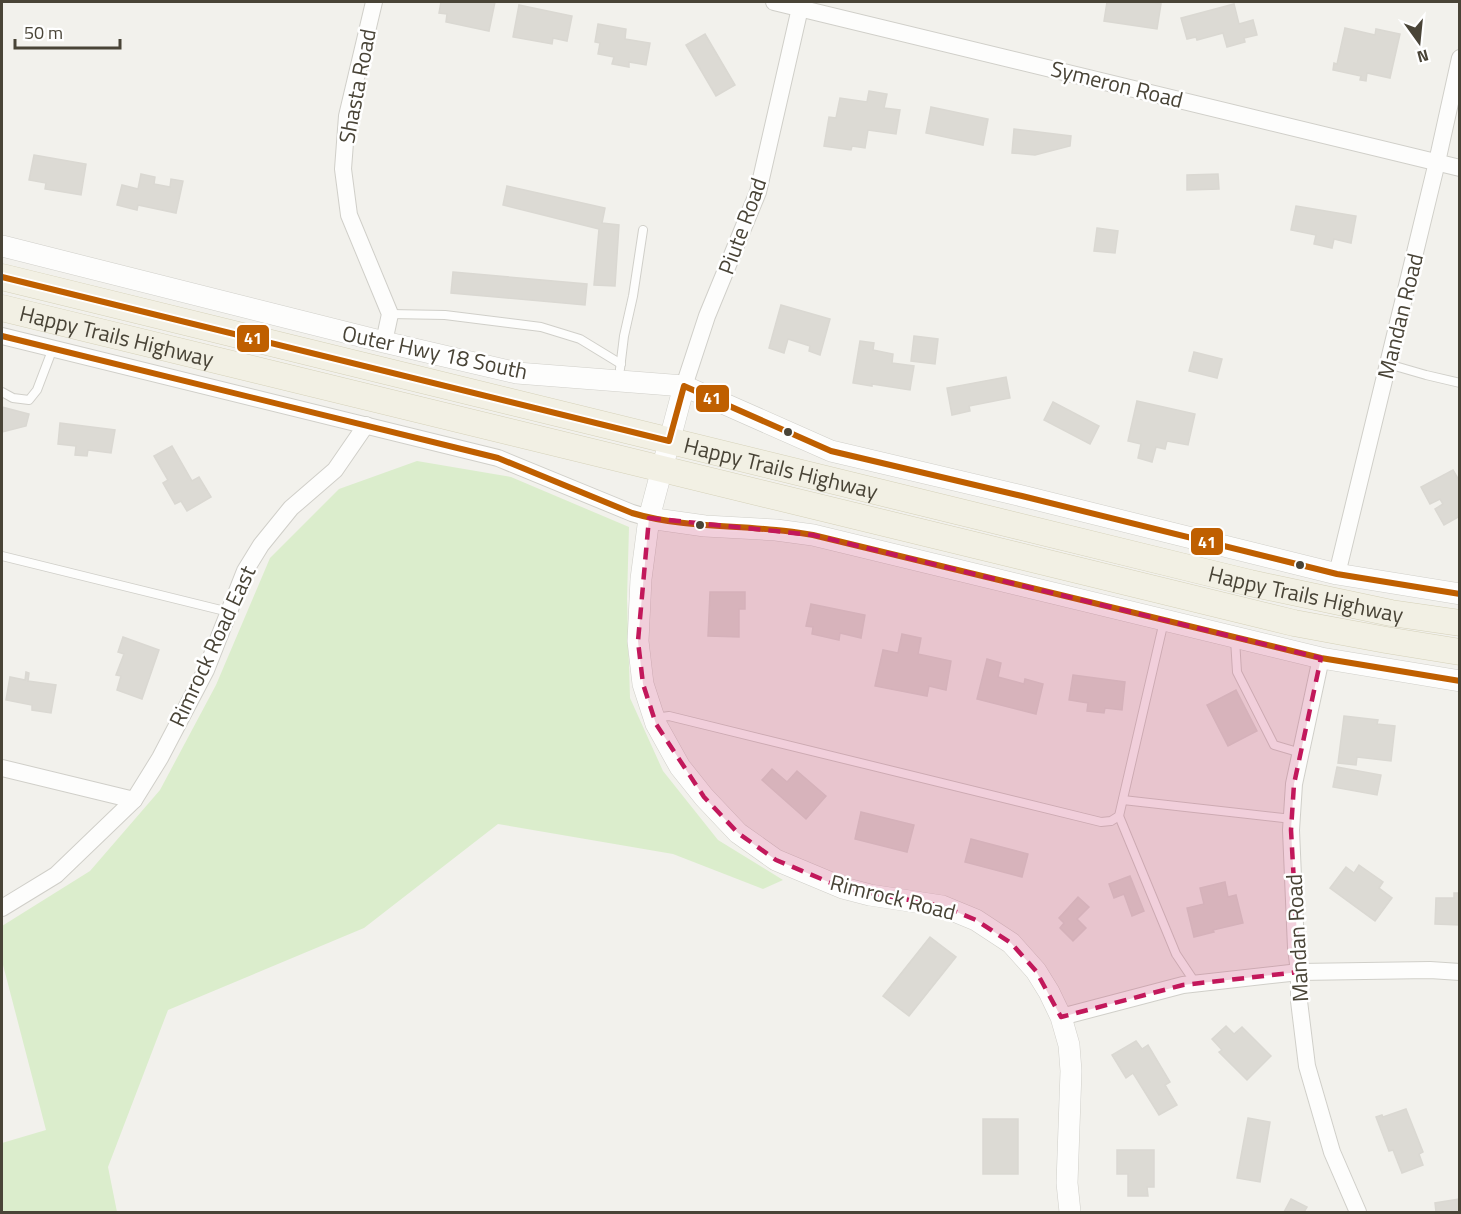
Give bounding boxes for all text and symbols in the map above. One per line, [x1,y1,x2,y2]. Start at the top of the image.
scale bar [15,12,120,50]
north arrow [1389,12,1449,72]
text: 50 m [24,19,63,46]
street label: Shasta Road [329,26,385,146]
text: N [1414,43,1431,70]
street label: Symeron Road [1047,51,1187,117]
street label: Piute Road [709,173,775,279]
street label: Mandan Road [1368,250,1432,382]
street label: Happy Trails Highway [16,296,218,376]
street label: Outer Hwy 18 South [339,316,531,388]
line badge: 41 [236,324,270,353]
text: 41 [244,326,262,350]
line badge: 41 [695,384,730,413]
text: 41 [703,386,721,410]
unlabelled marker [782,426,794,438]
street label: Happy Trails Highway [680,428,882,508]
unlabelled marker [694,519,706,531]
line badge: 41 [1190,527,1224,556]
text: 41 [1198,530,1216,554]
street label: Happy Trails Highway [1205,556,1406,632]
unlabelled marker [1294,559,1306,571]
street label: Rimrock Road East [160,560,264,732]
street label: Rimrock Road [827,865,959,929]
street label: Mandan Road [1277,873,1317,1003]

